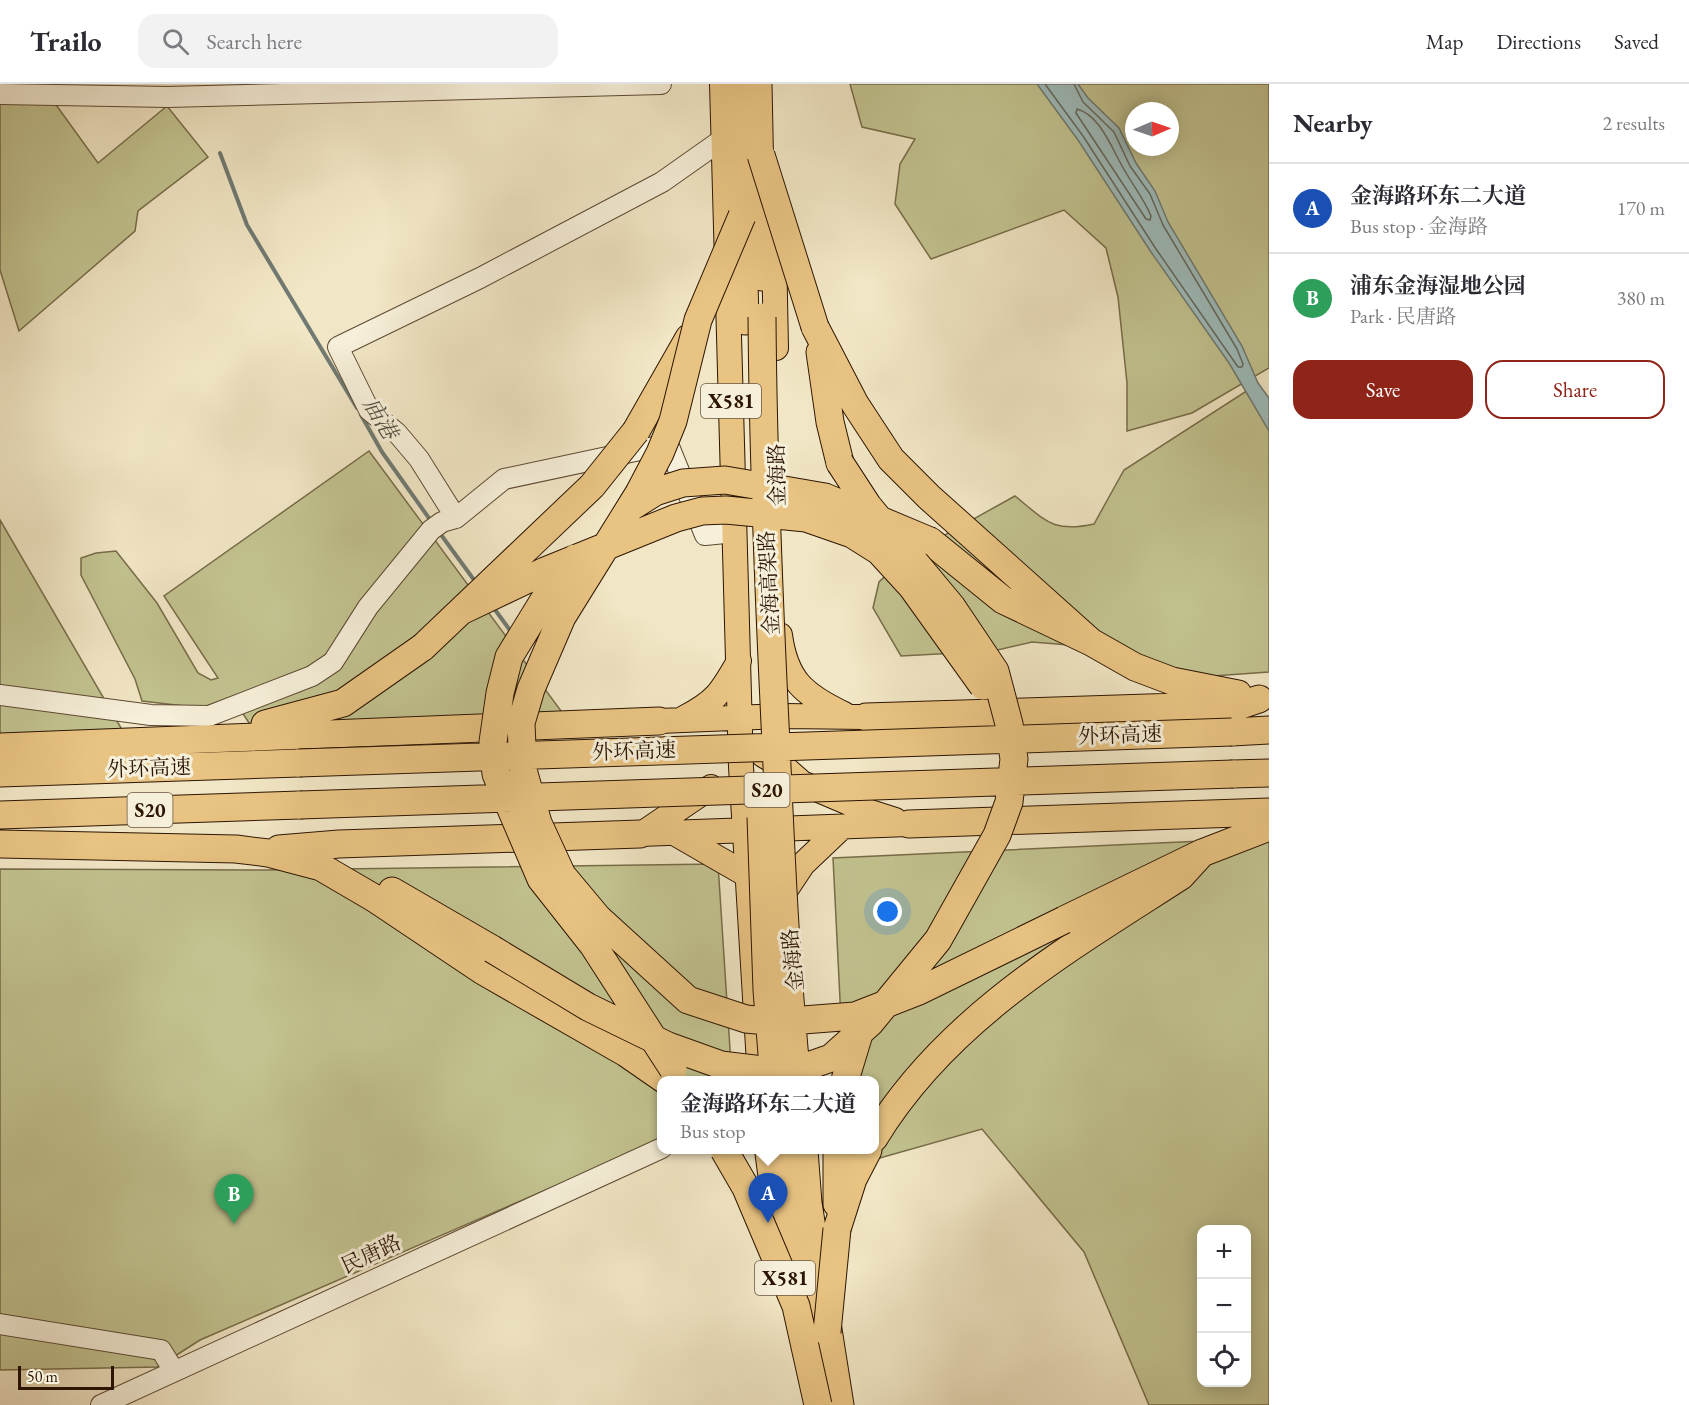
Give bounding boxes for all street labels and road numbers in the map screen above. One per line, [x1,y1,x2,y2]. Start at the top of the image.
road number: X581 [701,384,761,418]
street label: 金海路 [762,443,791,507]
street label: 金海高架路 [752,530,785,636]
street label: 外环高速 [1078,720,1162,749]
street label: 外环高速 [592,736,676,765]
street label: 外环高速 [107,753,191,782]
road number: S20 [744,773,789,807]
road number: S20 [128,793,172,827]
street label: 金海路 [776,927,809,993]
street label: 民唐路 [337,1228,405,1279]
road number: X581 [755,1261,815,1295]

